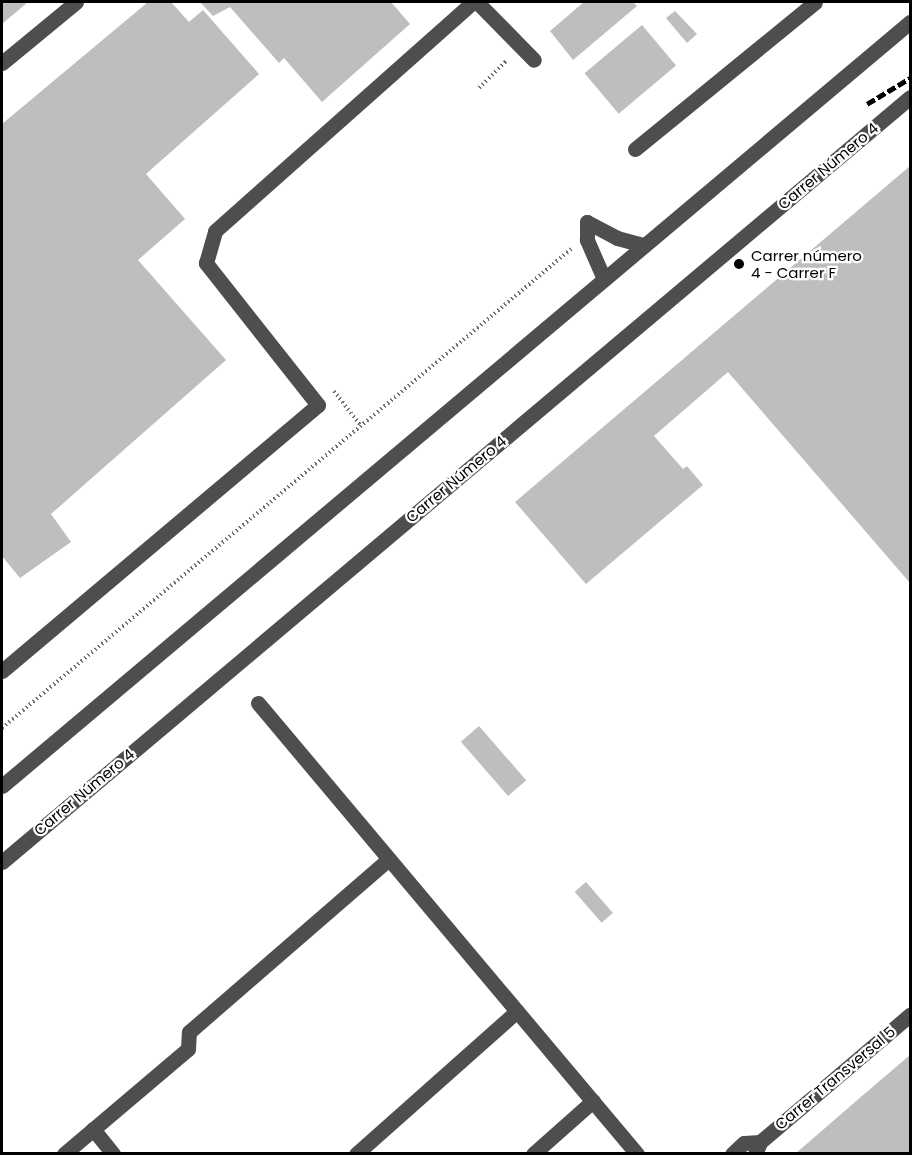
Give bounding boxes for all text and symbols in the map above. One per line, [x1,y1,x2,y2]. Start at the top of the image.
street label: Carrer Número 4 [774,119,882,213]
place label: Carrer número 4 - Carrer F [751,246,862,281]
marker: Carrer número 4 - Carrer F [732,257,746,271]
street label: Carrer Número 4 [402,432,510,526]
street label: Carrer Número 4 [30,745,138,839]
street label: Carrer Transversal 5 [771,1022,899,1134]

